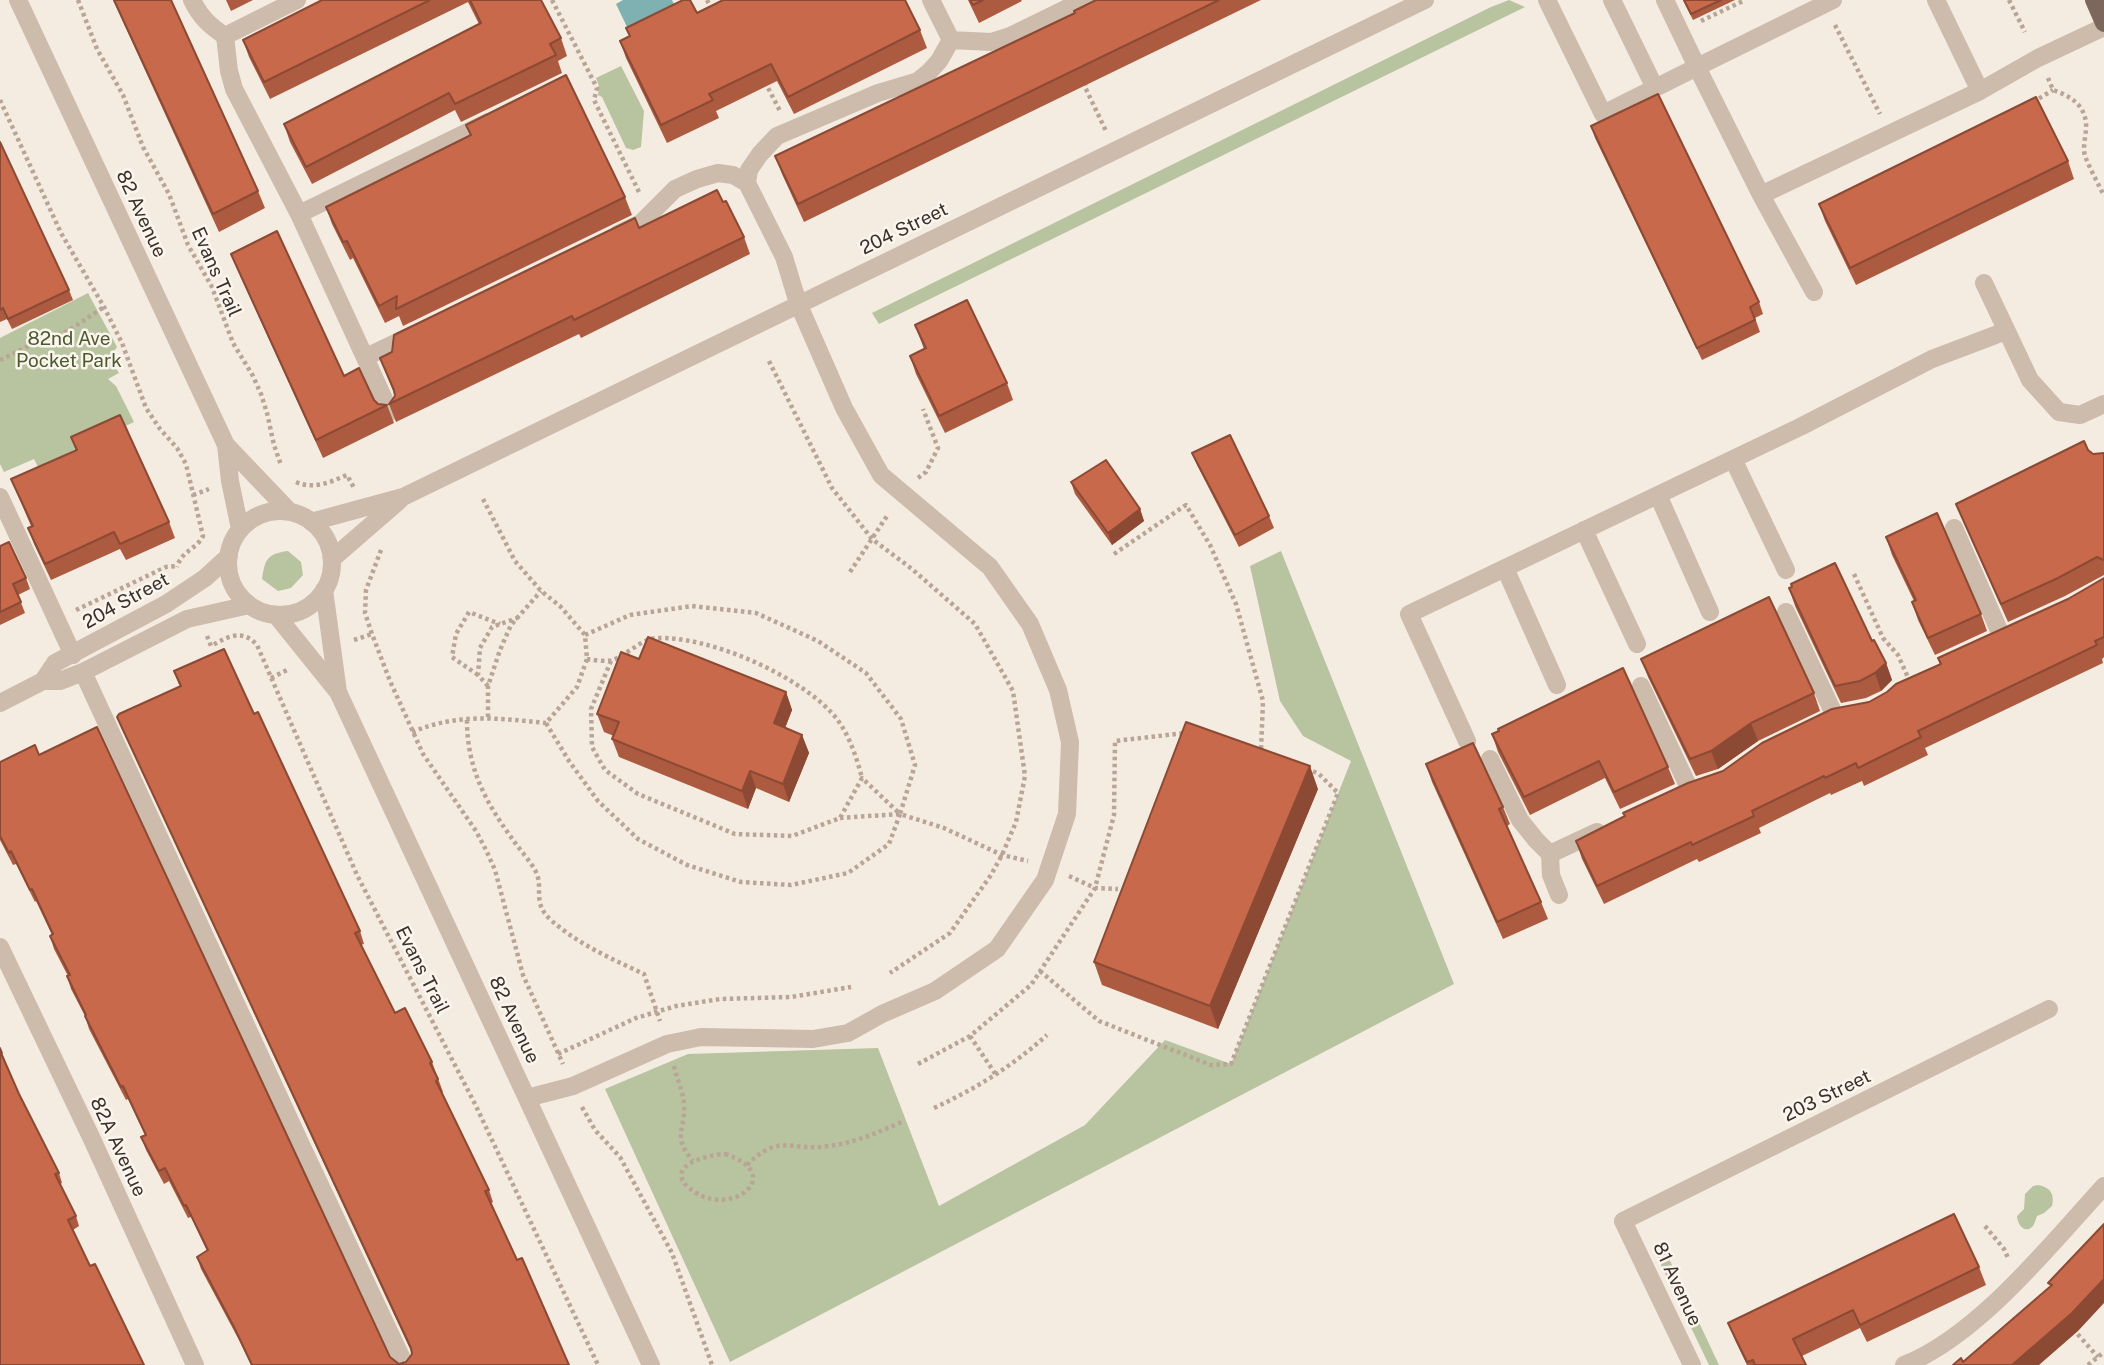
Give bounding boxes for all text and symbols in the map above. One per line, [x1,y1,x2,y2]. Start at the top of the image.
street label: 82 Avenue [111,167,171,261]
street label: 204 Street [856,198,952,260]
street label: Evans Trail [186,224,246,320]
park label: 82nd Ave Pocket Park [16,328,122,372]
street label: 204 Street [79,568,173,634]
street label: Evans Trail [390,922,454,1018]
street label: 82 Avenue [484,973,544,1067]
street label: 203 Street [1779,1065,1875,1127]
street label: 82A Avenue [85,1094,151,1200]
street label: 81 Avenue [1648,1238,1706,1330]

